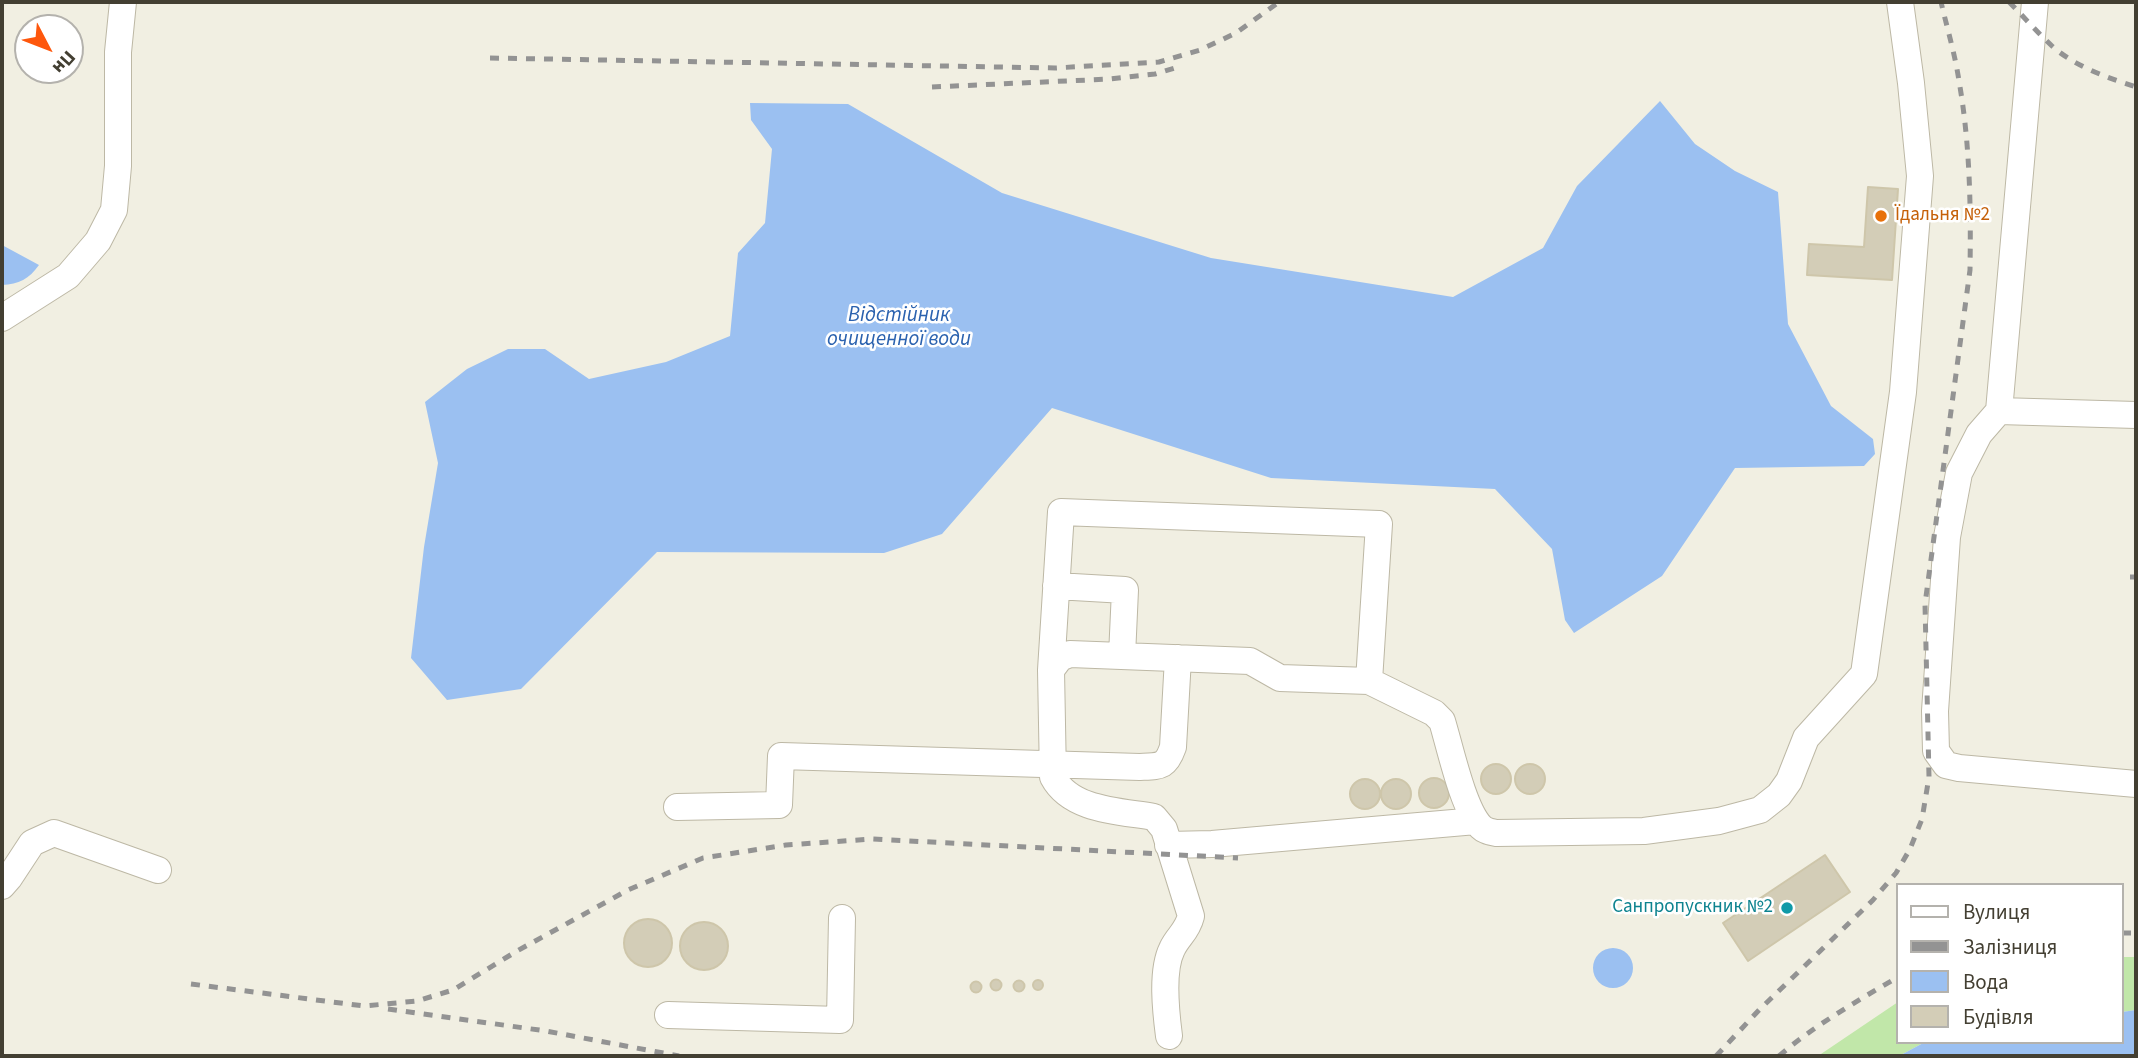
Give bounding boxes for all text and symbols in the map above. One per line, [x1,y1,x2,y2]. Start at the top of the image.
north arrow [14,14,84,84]
text: Пн [46,44,81,80]
place label: Їдальня №2 [1895,205,1990,227]
marker: Їдальня №2 [1873,208,1889,224]
water label: Відстійник очищенної води [827,303,971,353]
legend [1896,883,2124,1044]
place label: Санпропускник №2 [1612,897,1773,919]
text: Вулиця [1963,897,2030,927]
marker: Санпропускник №2 [1779,900,1795,916]
text: Залізниця [1963,932,2057,962]
text: Вода [1963,967,2009,997]
text: Будівля [1963,1002,2034,1032]

